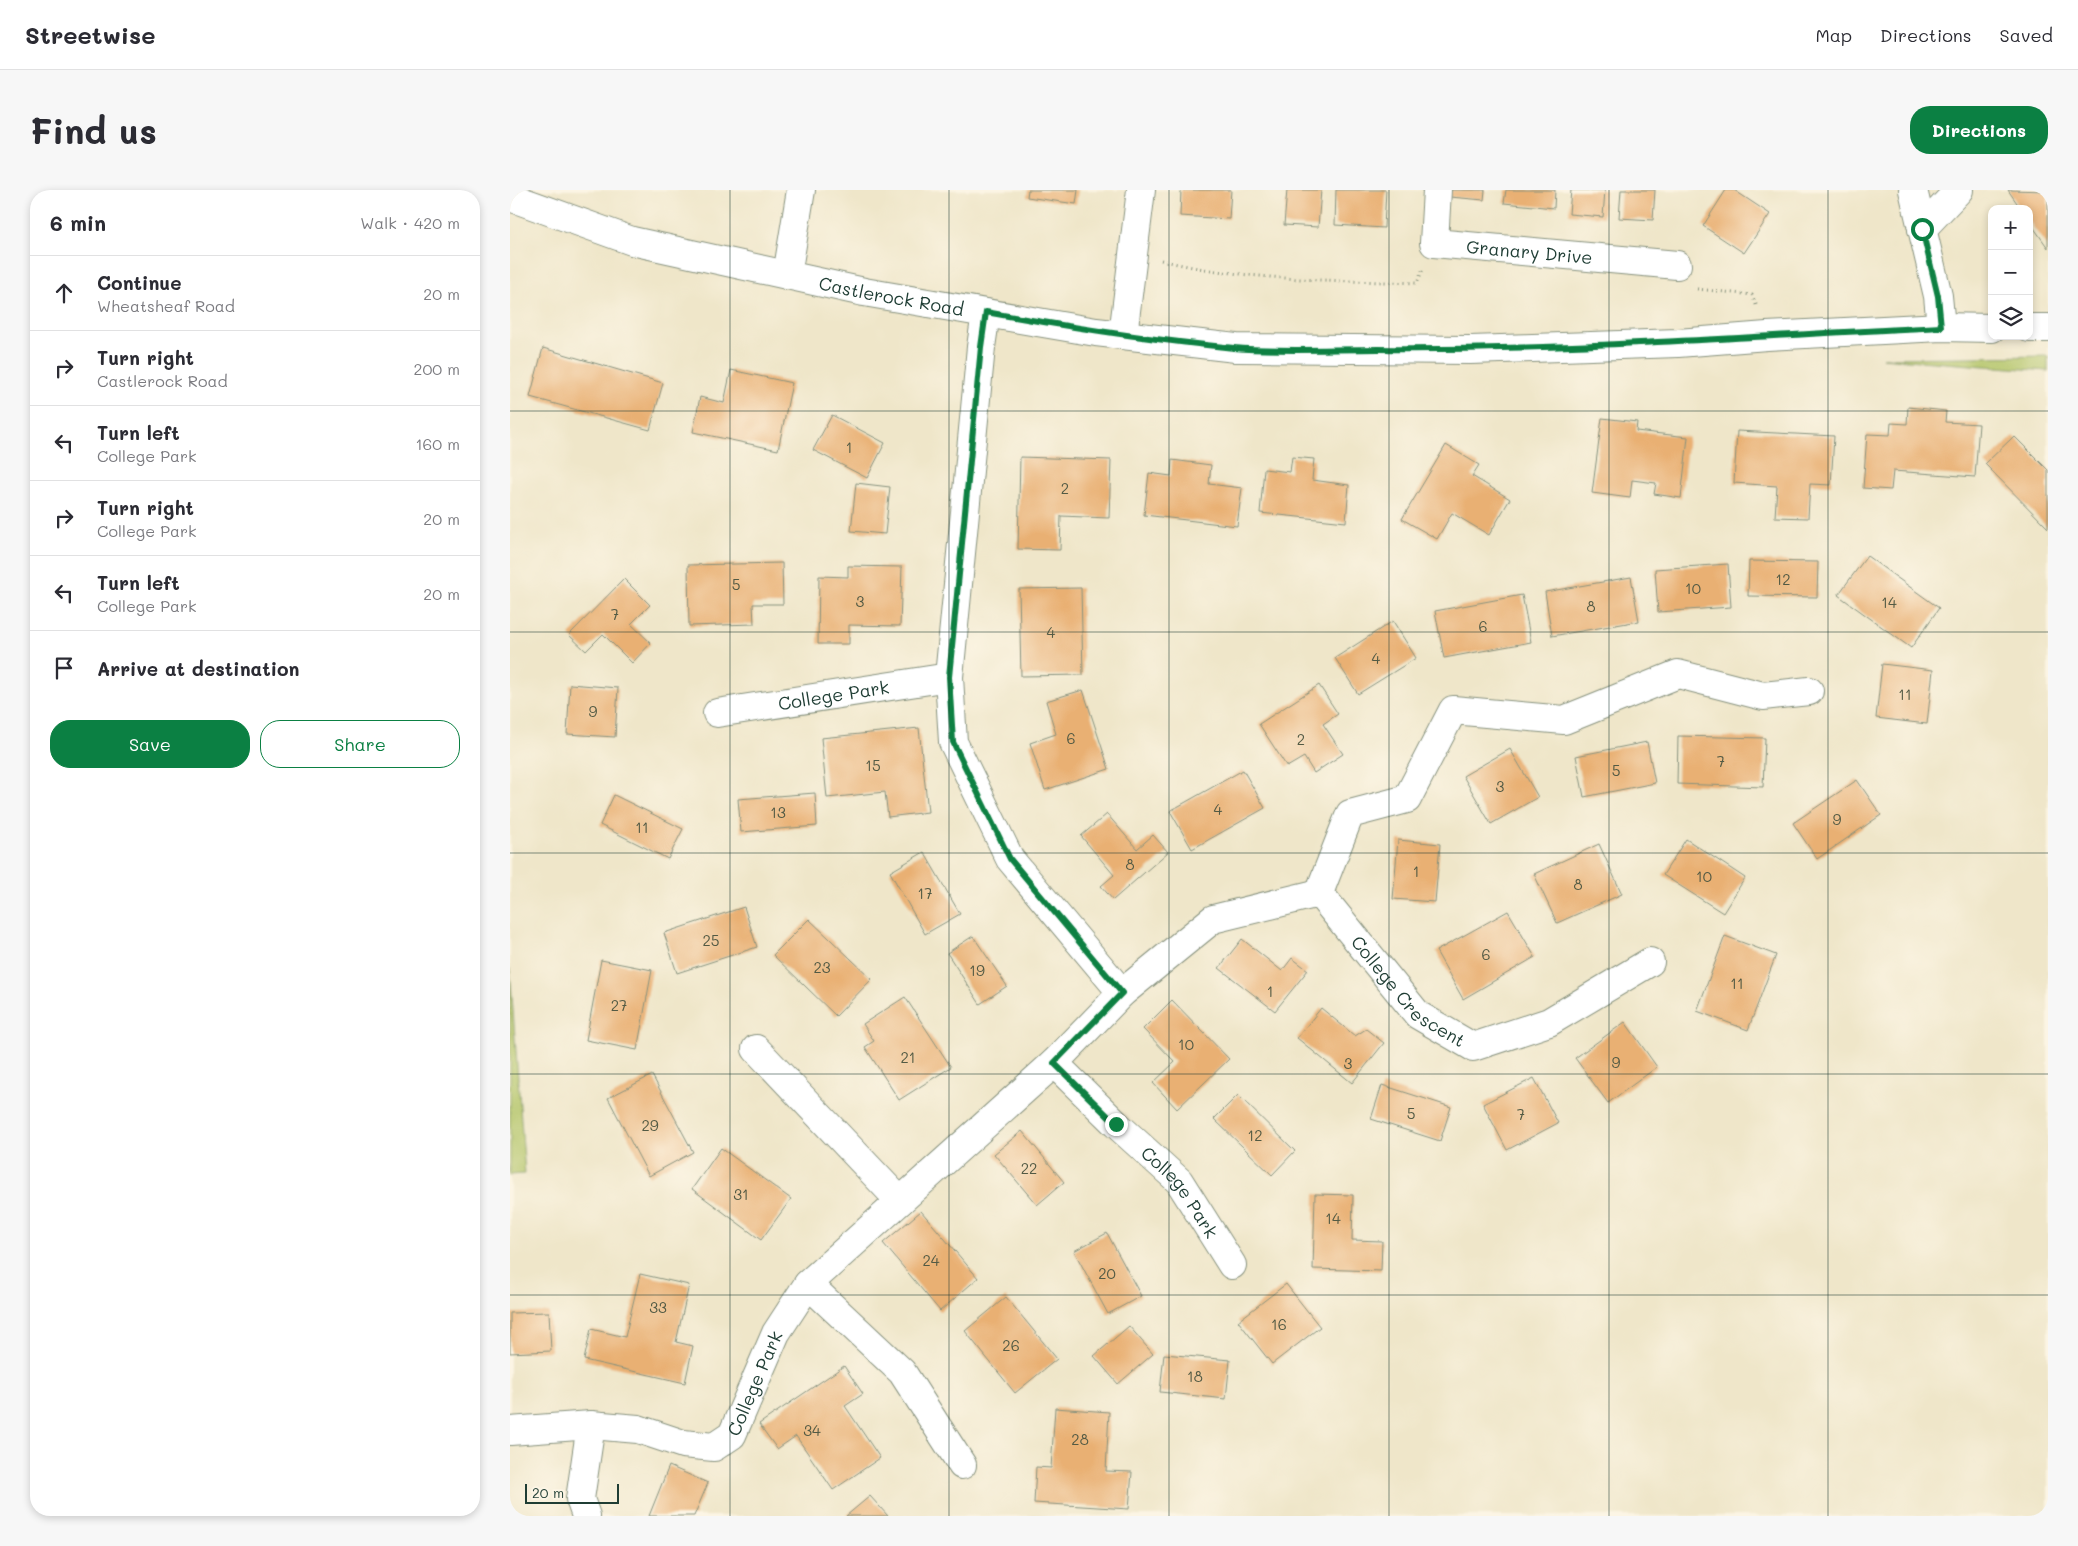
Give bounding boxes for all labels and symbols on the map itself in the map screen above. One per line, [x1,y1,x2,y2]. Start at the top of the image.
route start [1911,218,1934,241]
street label: Granary Drive [1465,234,1594,269]
street label: Castlerock Road [817,270,966,321]
house number: 1 [846,437,852,457]
house number: 2 [1061,478,1069,498]
house number: 12 [1775,569,1791,589]
house number: 5 [732,574,740,594]
house number: 10 [1685,578,1701,598]
house number: 3 [856,591,865,611]
house number: 14 [1881,592,1897,612]
house number: 8 [1586,596,1596,616]
house number: 7 [611,604,619,624]
house number: 6 [1478,616,1488,636]
house number: 4 [1047,622,1056,642]
house number: 4 [1372,648,1381,668]
street label: College Park [776,674,891,715]
house number: 11 [1898,684,1912,704]
house number: 9 [589,701,598,721]
house number: 6 [1066,728,1076,748]
house number: 2 [1297,729,1305,749]
house number: 7 [1717,751,1725,771]
house number: 15 [865,755,881,775]
house number: 5 [1612,760,1620,780]
house number: 3 [1496,776,1505,796]
house number: 4 [1214,799,1223,819]
house number: 13 [770,802,786,822]
house number: 9 [1833,809,1842,829]
house number: 11 [635,817,649,837]
house number: 8 [1125,854,1135,874]
house number: 1 [1413,861,1419,881]
house number: 10 [1696,866,1712,886]
house number: 8 [1573,874,1583,894]
house number: 17 [917,883,933,903]
house number: 25 [702,930,720,950]
street label: College Crescent [1346,930,1470,1052]
house number: 6 [1481,944,1491,964]
house number: 23 [813,957,831,977]
house number: 19 [969,960,985,980]
house number: 11 [1730,973,1744,993]
house number: 1 [1267,981,1273,1001]
house number: 27 [611,995,627,1015]
house number: 10 [1178,1034,1194,1054]
house number: 21 [900,1047,916,1067]
house number: 9 [1612,1052,1621,1072]
house number: 3 [1344,1053,1353,1073]
house number: 5 [1407,1103,1415,1123]
house number: 7 [1517,1104,1525,1124]
route end [1105,1113,1128,1136]
house number: 29 [641,1115,659,1135]
house number: 12 [1247,1125,1263,1145]
street label: College Park [1136,1141,1224,1242]
house number: 22 [1021,1158,1037,1178]
house number: 31 [733,1184,749,1204]
house number: 14 [1325,1208,1341,1228]
house number: 24 [922,1250,940,1270]
house number: 20 [1098,1263,1116,1283]
house number: 33 [649,1297,667,1317]
house number: 16 [1271,1314,1287,1334]
street label: College Park [721,1327,788,1439]
house number: 26 [1002,1335,1020,1355]
house number: 18 [1187,1366,1203,1386]
house number: 34 [803,1420,821,1440]
house number: 28 [1071,1429,1089,1449]
scale bar [525,1481,619,1504]

